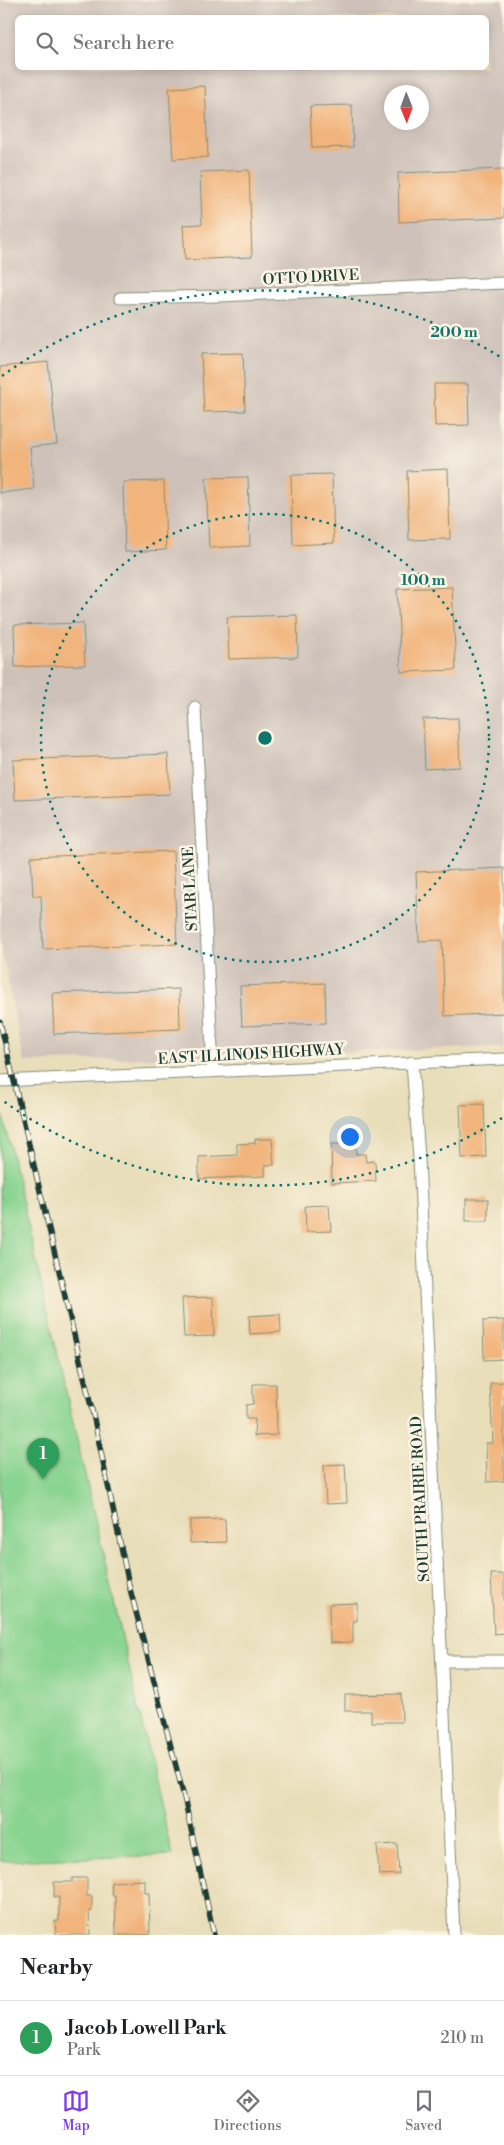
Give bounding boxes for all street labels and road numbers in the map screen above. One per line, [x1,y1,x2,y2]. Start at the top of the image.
street label: OTTO DRIVE [262,265,360,290]
street label: STAR LANE [179,846,202,932]
street label: EAST ILLINOIS HIGHWAY [157,1040,346,1069]
street label: SOUTH PRAIRIE ROAD [407,1416,434,1582]

